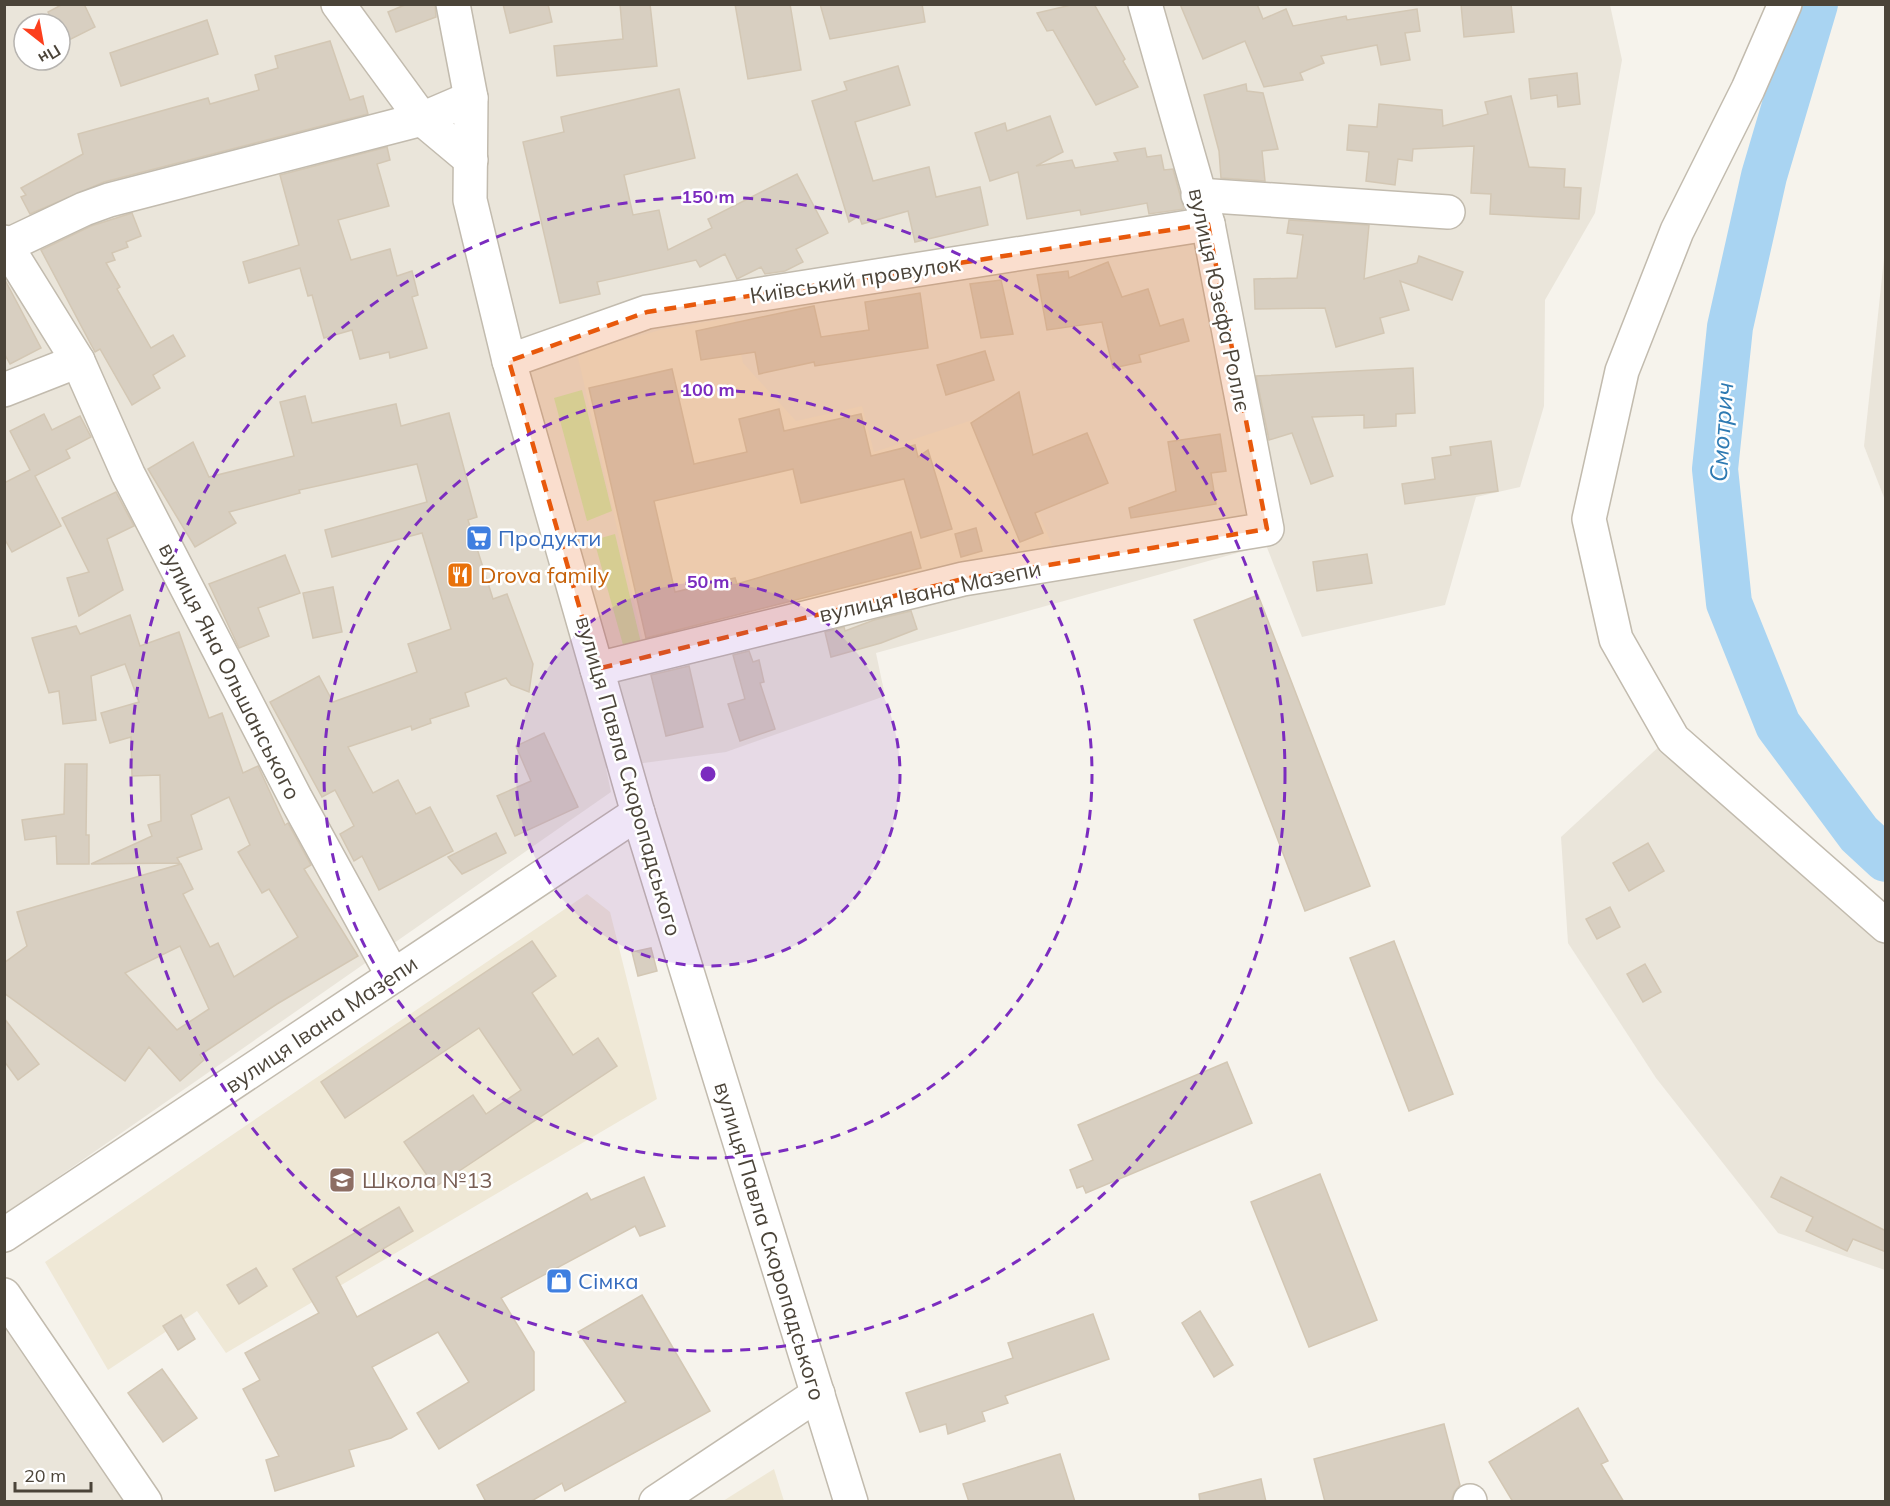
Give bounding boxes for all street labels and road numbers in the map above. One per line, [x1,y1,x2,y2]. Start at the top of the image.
street label: вулиця Юзефа Роллє [1183,186,1257,414]
street label: Київський провулок [748,249,962,309]
street label: вулиця Яна Ольшанського [153,538,307,804]
street label: вулиця Івана Мазепи [816,554,1044,628]
street label: вулиця Павла Скоропадського [570,613,688,939]
street label: вулиця Івана Мазепи [219,949,423,1099]
street label: вулиця Павла Скоропадського [708,1078,832,1404]

